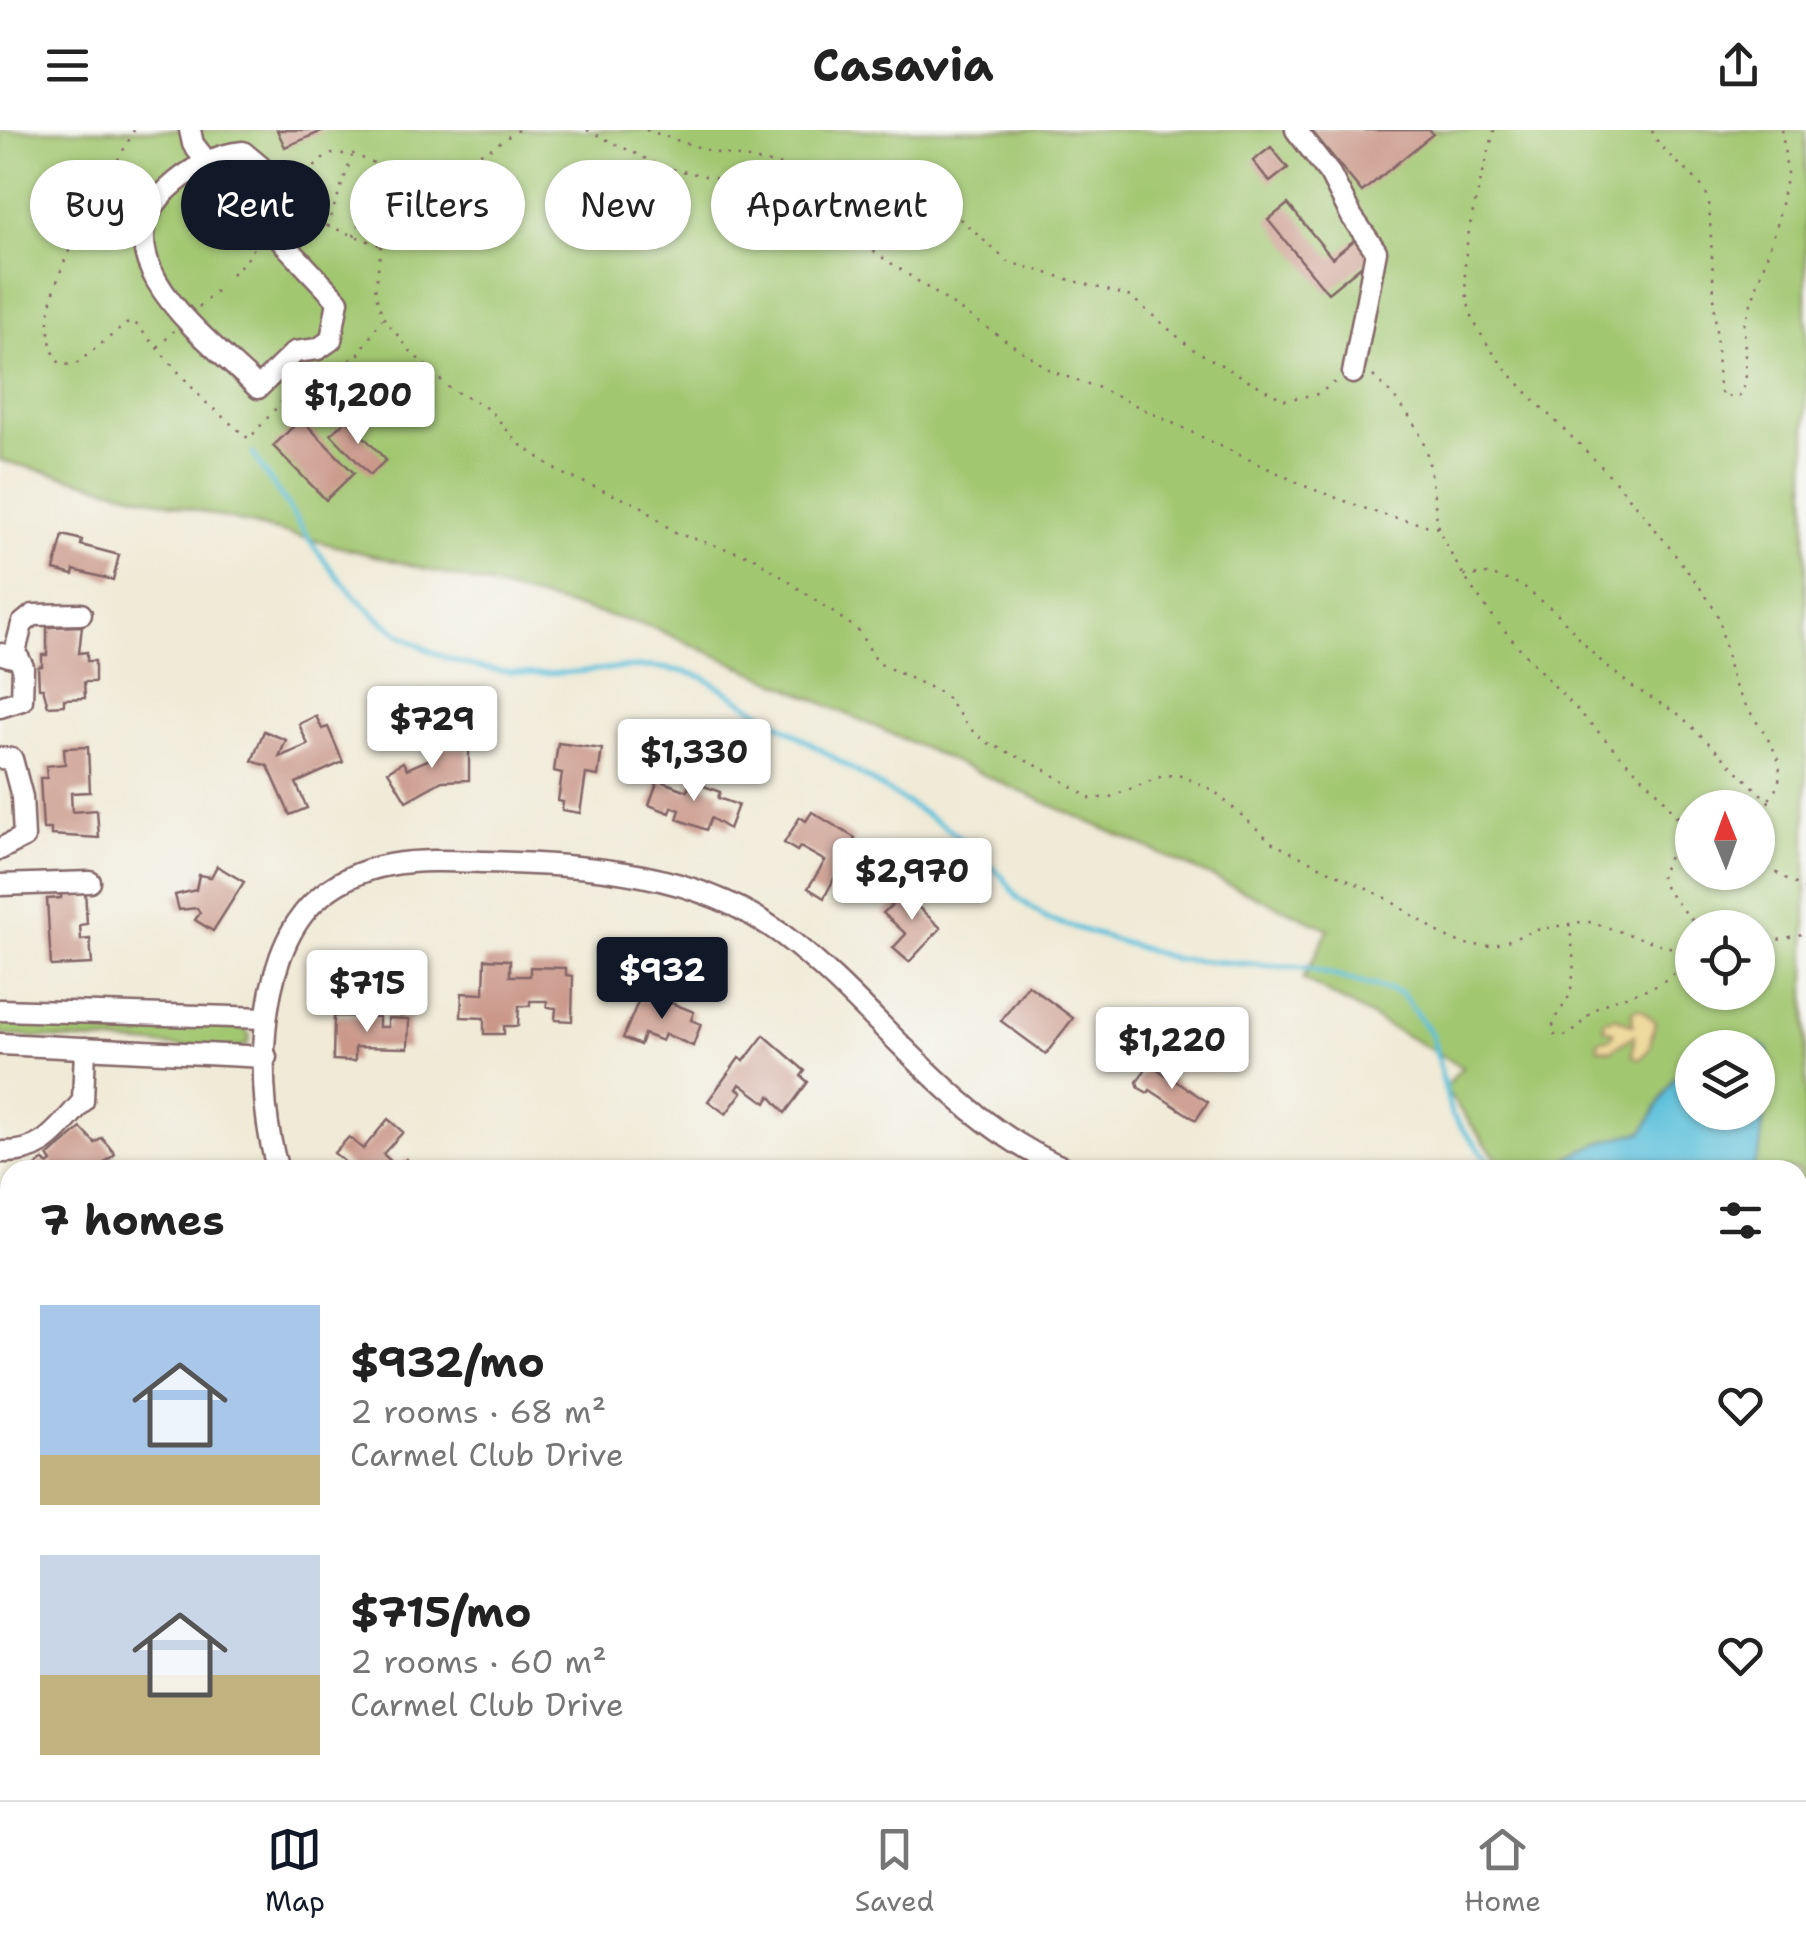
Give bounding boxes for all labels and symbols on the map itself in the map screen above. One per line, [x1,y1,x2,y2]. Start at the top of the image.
pin: $1,200 [277,362,439,447]
pin: $729 [373,686,491,771]
pin: $1,330 [613,719,775,804]
north arrow [1675,790,1775,890]
pin: $2,970 [831,838,993,923]
pin: $932 [603,937,721,1022]
pin: $715 [308,950,426,1035]
pin: $1,220 [1091,1007,1253,1092]

